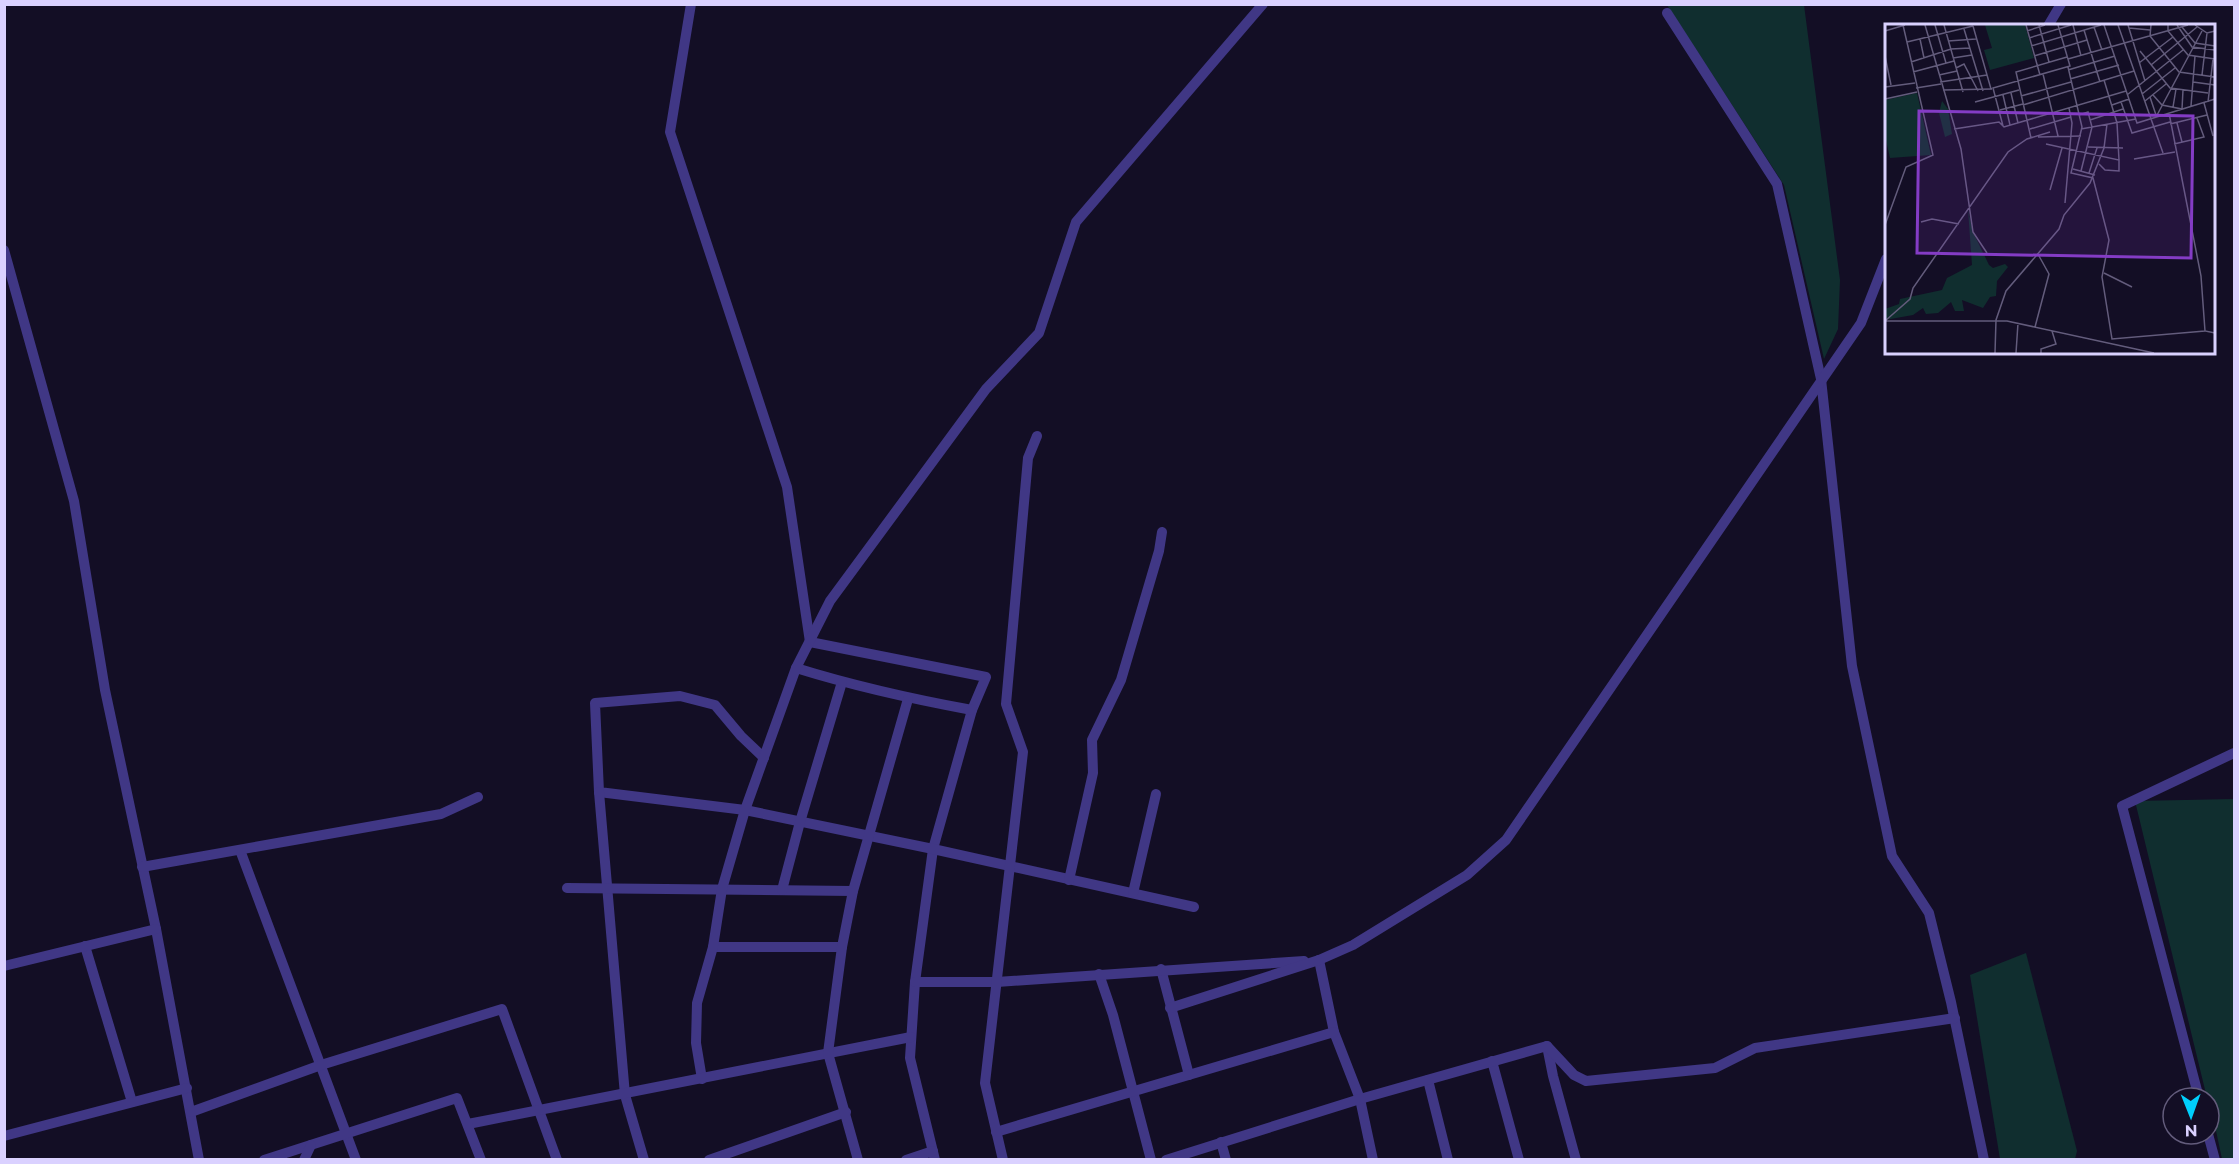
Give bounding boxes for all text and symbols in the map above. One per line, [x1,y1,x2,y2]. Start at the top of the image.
inset map [1885,24,2215,354]
north arrow [2161,1086,2221,1146]
text: N [2185,1121,2198,1140]

